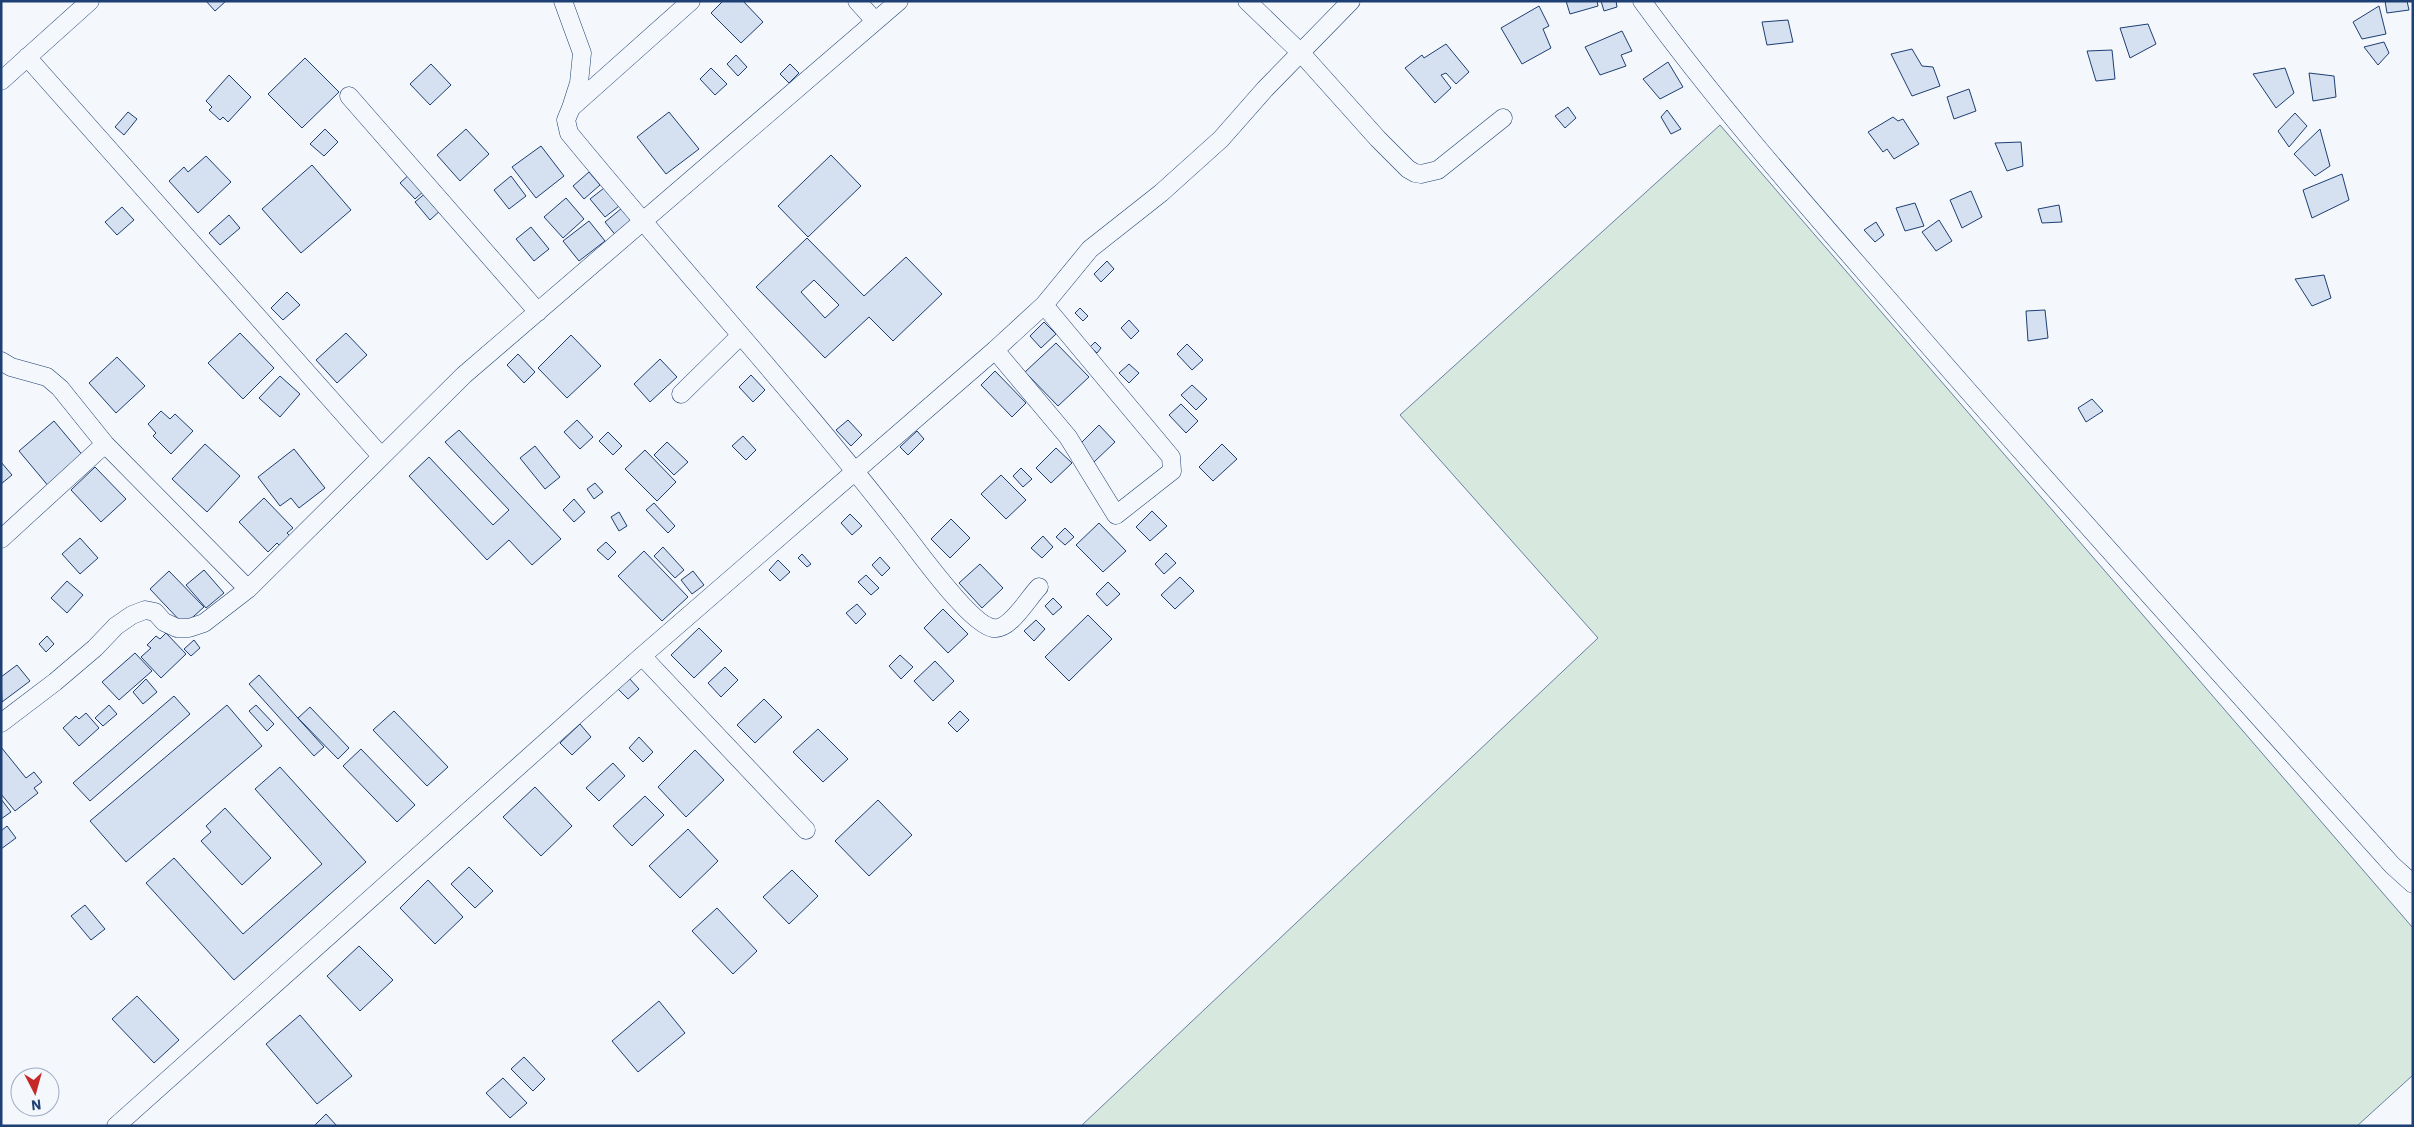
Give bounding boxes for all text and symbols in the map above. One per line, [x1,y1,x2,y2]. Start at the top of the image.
north arrow [10,1067,60,1117]
text: N [30,1095,42,1114]

